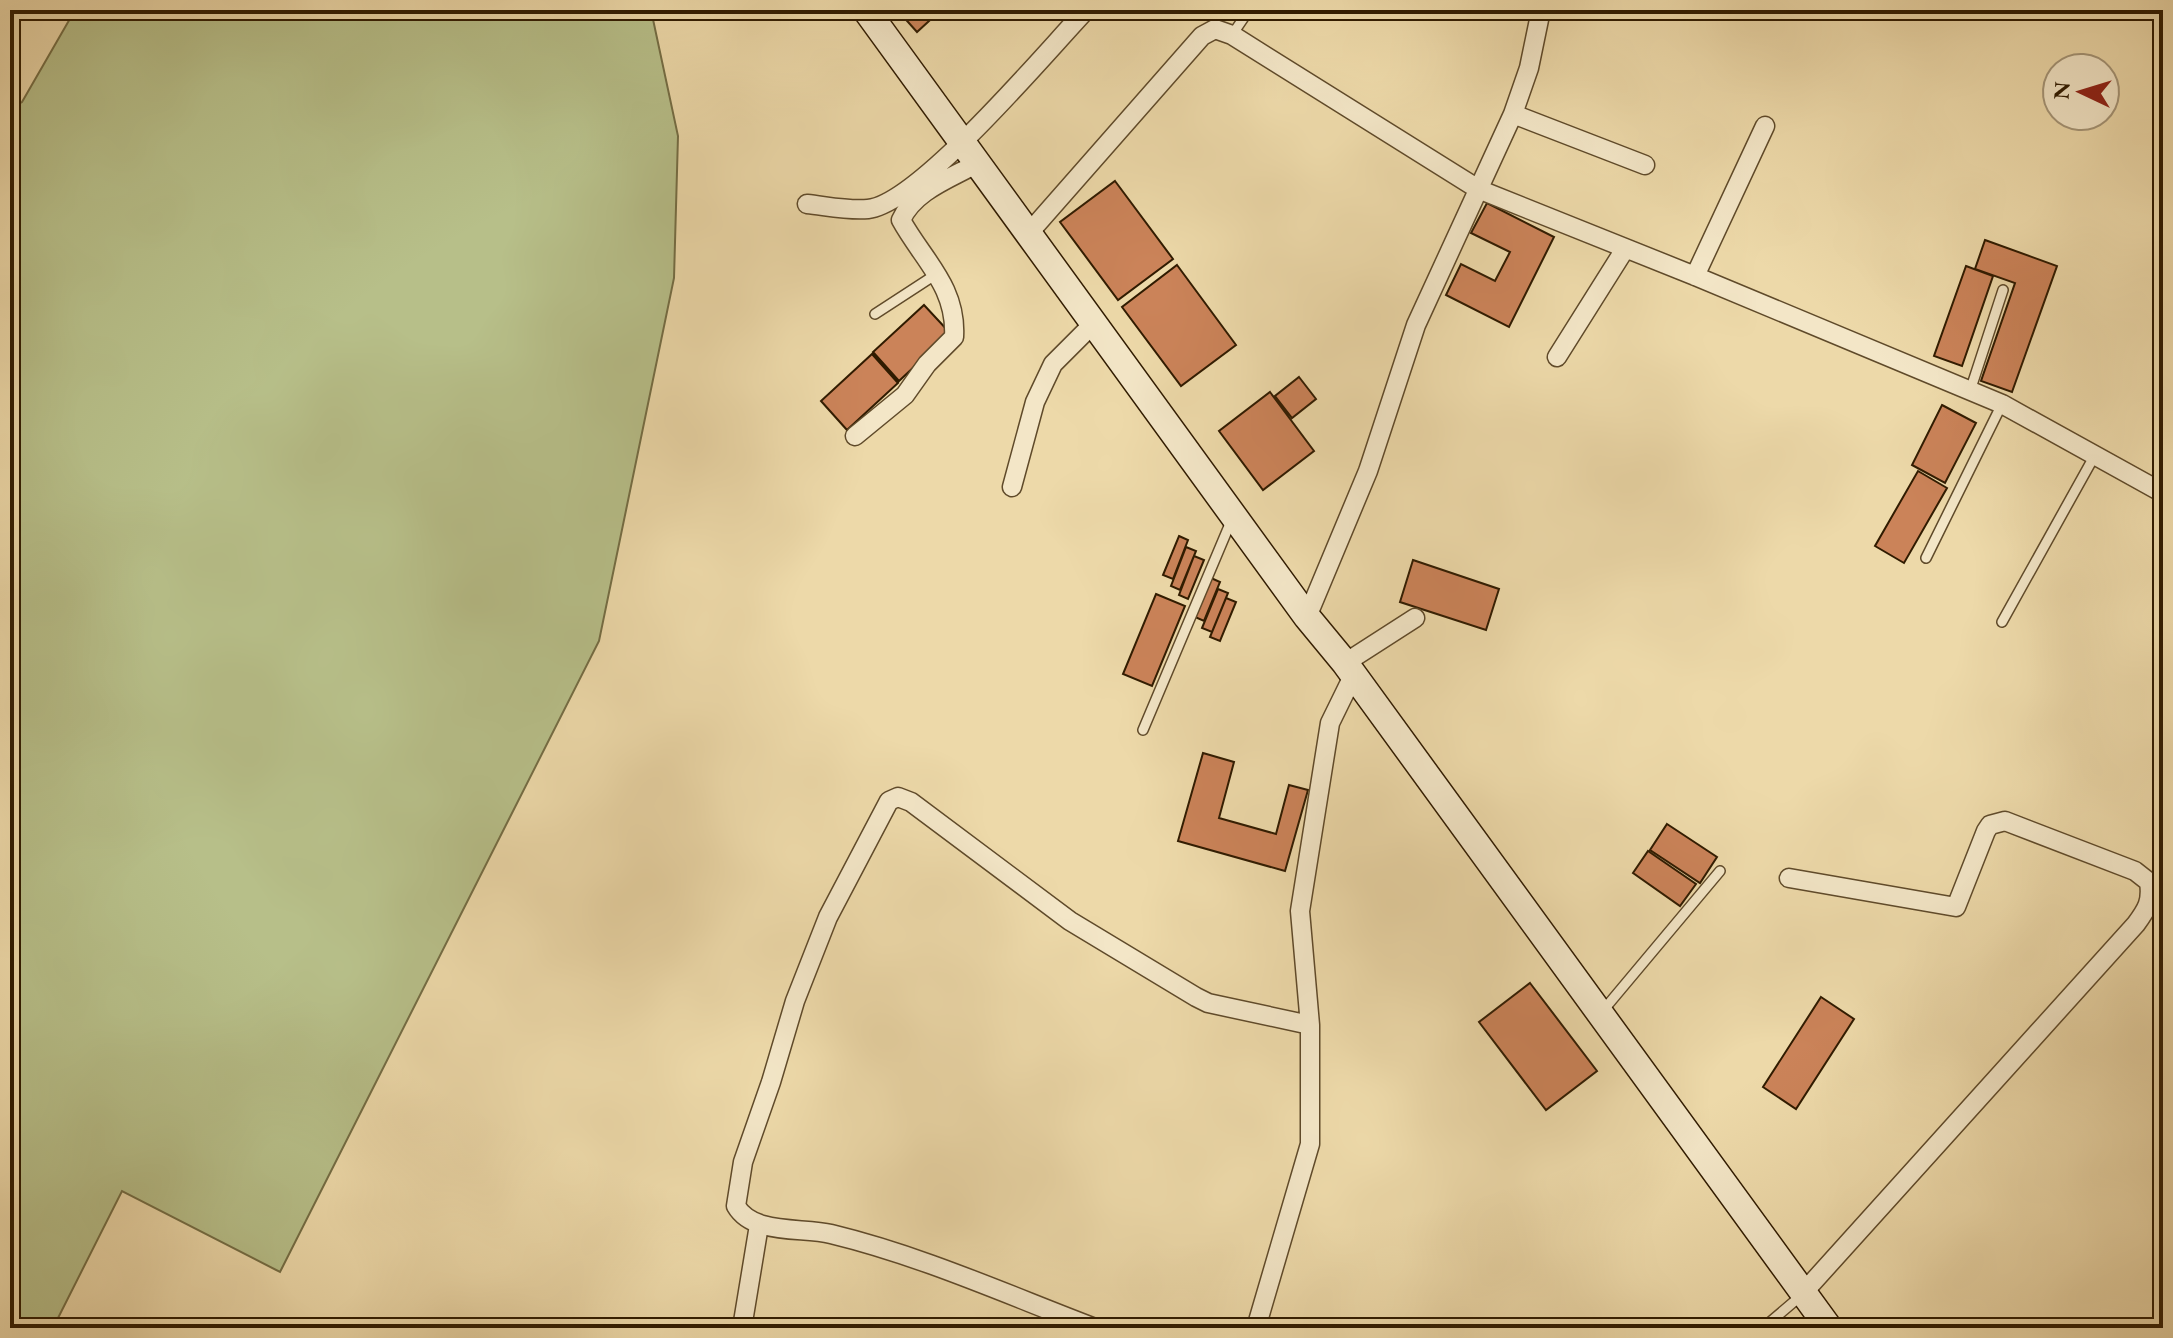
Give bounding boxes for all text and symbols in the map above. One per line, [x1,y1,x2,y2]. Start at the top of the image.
north arrow [2041,52,2121,132]
text: N [2046,81,2077,101]

